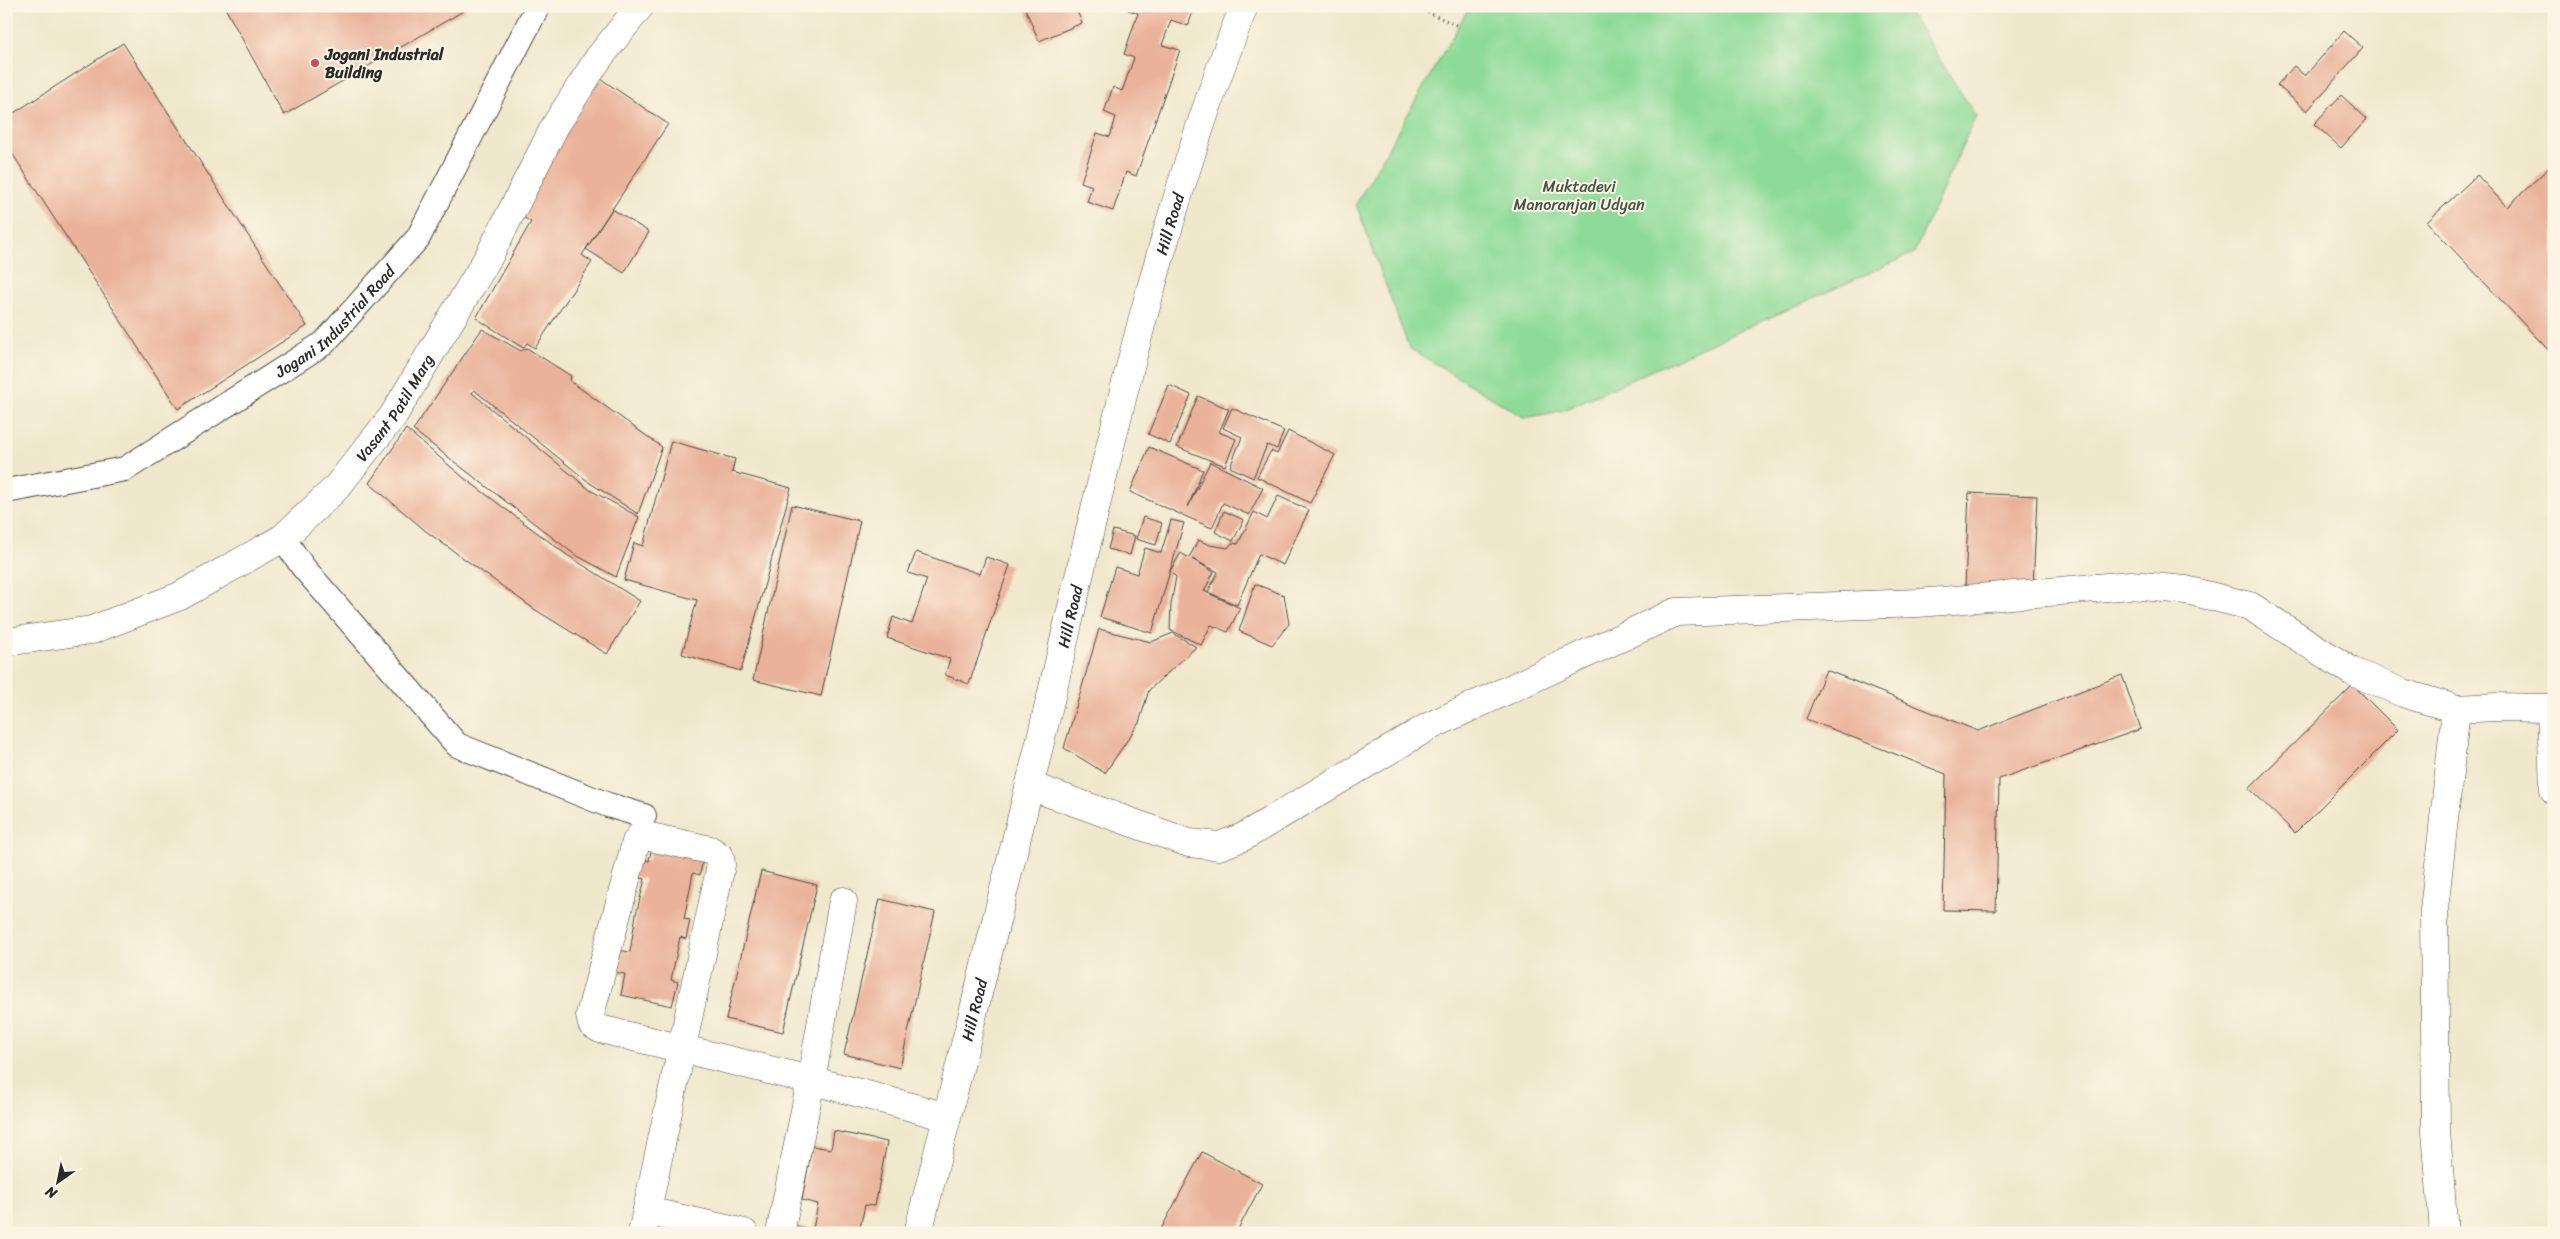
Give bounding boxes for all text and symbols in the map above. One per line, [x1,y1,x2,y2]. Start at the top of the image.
place label: Jogani Industrial Building [324,40,445,87]
marker: Jogani Industrial Building [309,57,321,69]
park label: Muktadevi Manoranjan Udyan [1513,172,1645,219]
street label: Hill Road [1147,188,1193,259]
street label: Jogani Industrial Road [268,257,404,386]
street label: Vasant Patil Marg [348,348,442,468]
street label: Hill Road [1049,581,1092,651]
street label: Hill Road [953,974,997,1044]
north arrow [32,1156,82,1206]
text: N [40,1179,63,1206]

